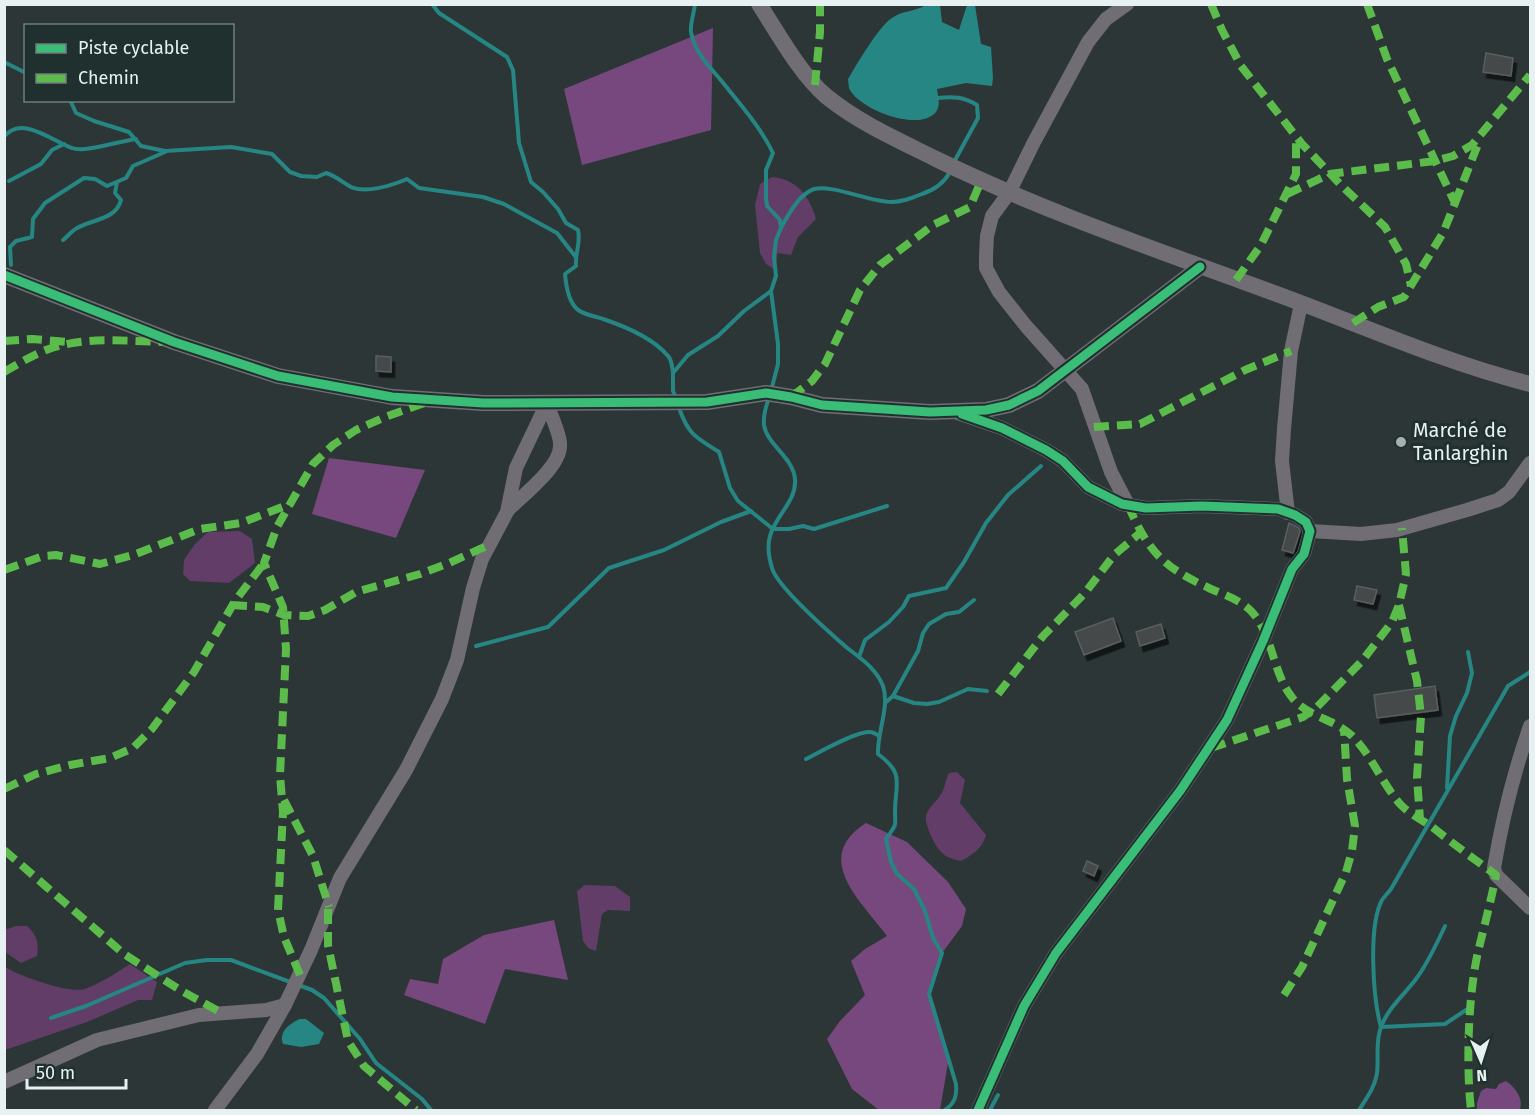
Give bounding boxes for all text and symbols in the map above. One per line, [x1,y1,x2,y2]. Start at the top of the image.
legend [24,24,234,102]
text: Piste cyclable [78,37,189,59]
text: Chemin [78,67,139,89]
place label: Marché de Tanlarghin [1413,418,1508,465]
marker: Marché de Tanlarghin [1394,435,1408,449]
north arrow [1451,1031,1511,1091]
scale bar [27,1052,126,1090]
text: 50 m [36,1062,75,1084]
text: N [1476,1066,1488,1085]

